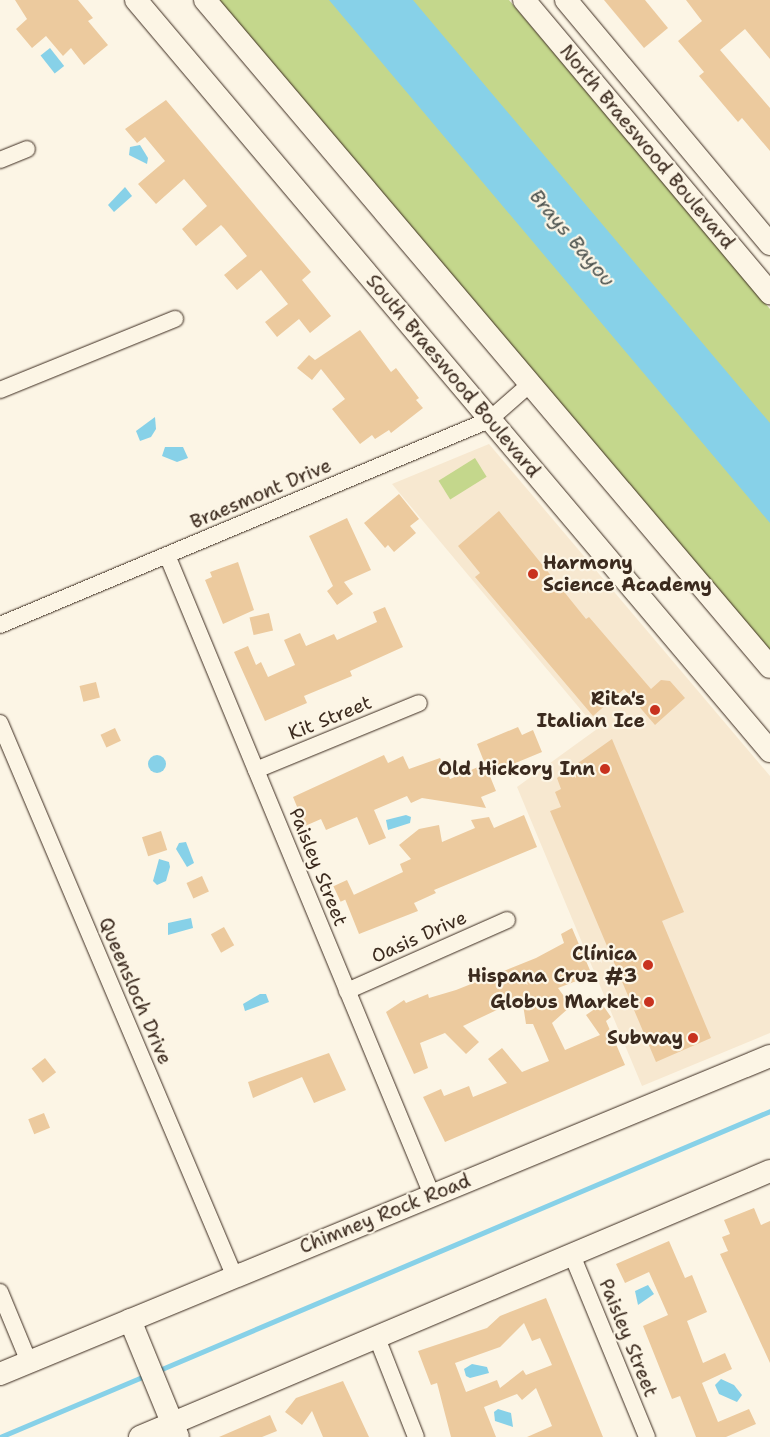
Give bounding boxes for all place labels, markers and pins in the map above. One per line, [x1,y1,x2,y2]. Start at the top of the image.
place label: Harmony Science Academy [543,552,712,596]
marker: Harmony Science Academy [527,568,539,580]
place label: Rita's Italian Ice [536,688,645,732]
marker: Rita's Italian Ice [649,704,661,716]
place label: Old Hickory Inn [438,758,595,780]
marker: Old Hickory Inn [599,763,611,775]
place label: Clínica Hispana Cruz #3 [467,943,637,987]
marker: Clínica Hispana Cruz #3 [641,958,655,972]
place label: Globus Market [490,991,639,1013]
marker: Globus Market [643,996,655,1008]
place label: Subway [607,1027,683,1049]
marker: Subway [687,1032,699,1044]

